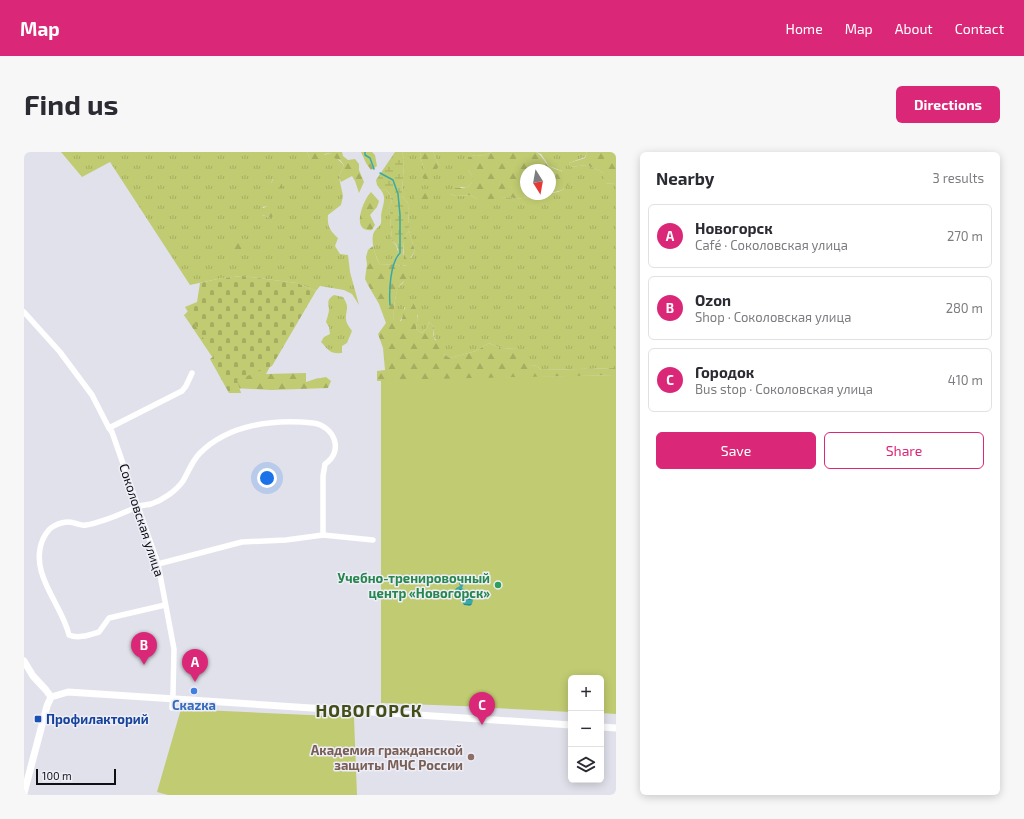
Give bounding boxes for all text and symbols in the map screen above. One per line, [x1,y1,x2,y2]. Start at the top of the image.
text: Map [20,17,60,40]
text: Home [786,20,823,37]
text: Map [845,20,873,37]
text: About [895,20,933,37]
text: Contact [955,20,1004,37]
button: Directions [896,86,1000,123]
text: Find us [24,87,118,121]
north arrow [520,164,556,200]
text: Nearby [656,168,714,188]
text: 3 results [933,170,984,186]
text: Новогорск [695,219,773,237]
text: A [666,228,674,244]
text: 270 m [947,228,983,244]
text: Café · Соколовская улица [695,237,848,253]
text: Ozon [695,291,731,309]
text: B [666,300,674,316]
text: 280 m [946,300,983,316]
text: Shop · Соколовская улица [695,309,851,325]
text: Городок [695,363,754,381]
text: C [666,372,674,388]
text: 410 m [948,372,983,388]
text: Bus stop · Соколовская улица [695,381,873,397]
button: Save [656,432,816,469]
button: Share [824,432,984,469]
street label: Соколовская улица [116,462,168,578]
your location [257,468,277,488]
place label: Учебно-тренировочный центр «Новогорск» [338,570,490,601]
marker: Учебно-тренировочный центр «Новогорск» [493,580,503,590]
pin: B [131,632,157,665]
pin: A [182,649,208,682]
map controls [568,675,604,783]
button: + [568,675,604,711]
marker: Скаzка [189,686,199,696]
pin: C [469,692,495,725]
place label: Скаzка [172,697,216,713]
district label: НОВОГОРСК [315,700,423,720]
place label: Профилакторий [46,711,149,727]
button: − [568,711,604,747]
marker: Профилакторий [33,714,43,724]
place label: Академия гражданской защиты МЧС России [311,742,463,773]
button: layers [568,747,604,783]
marker: Академия гражданской защиты МЧС России [466,752,476,762]
scale bar [36,767,116,786]
text: 100 m [42,769,72,782]

